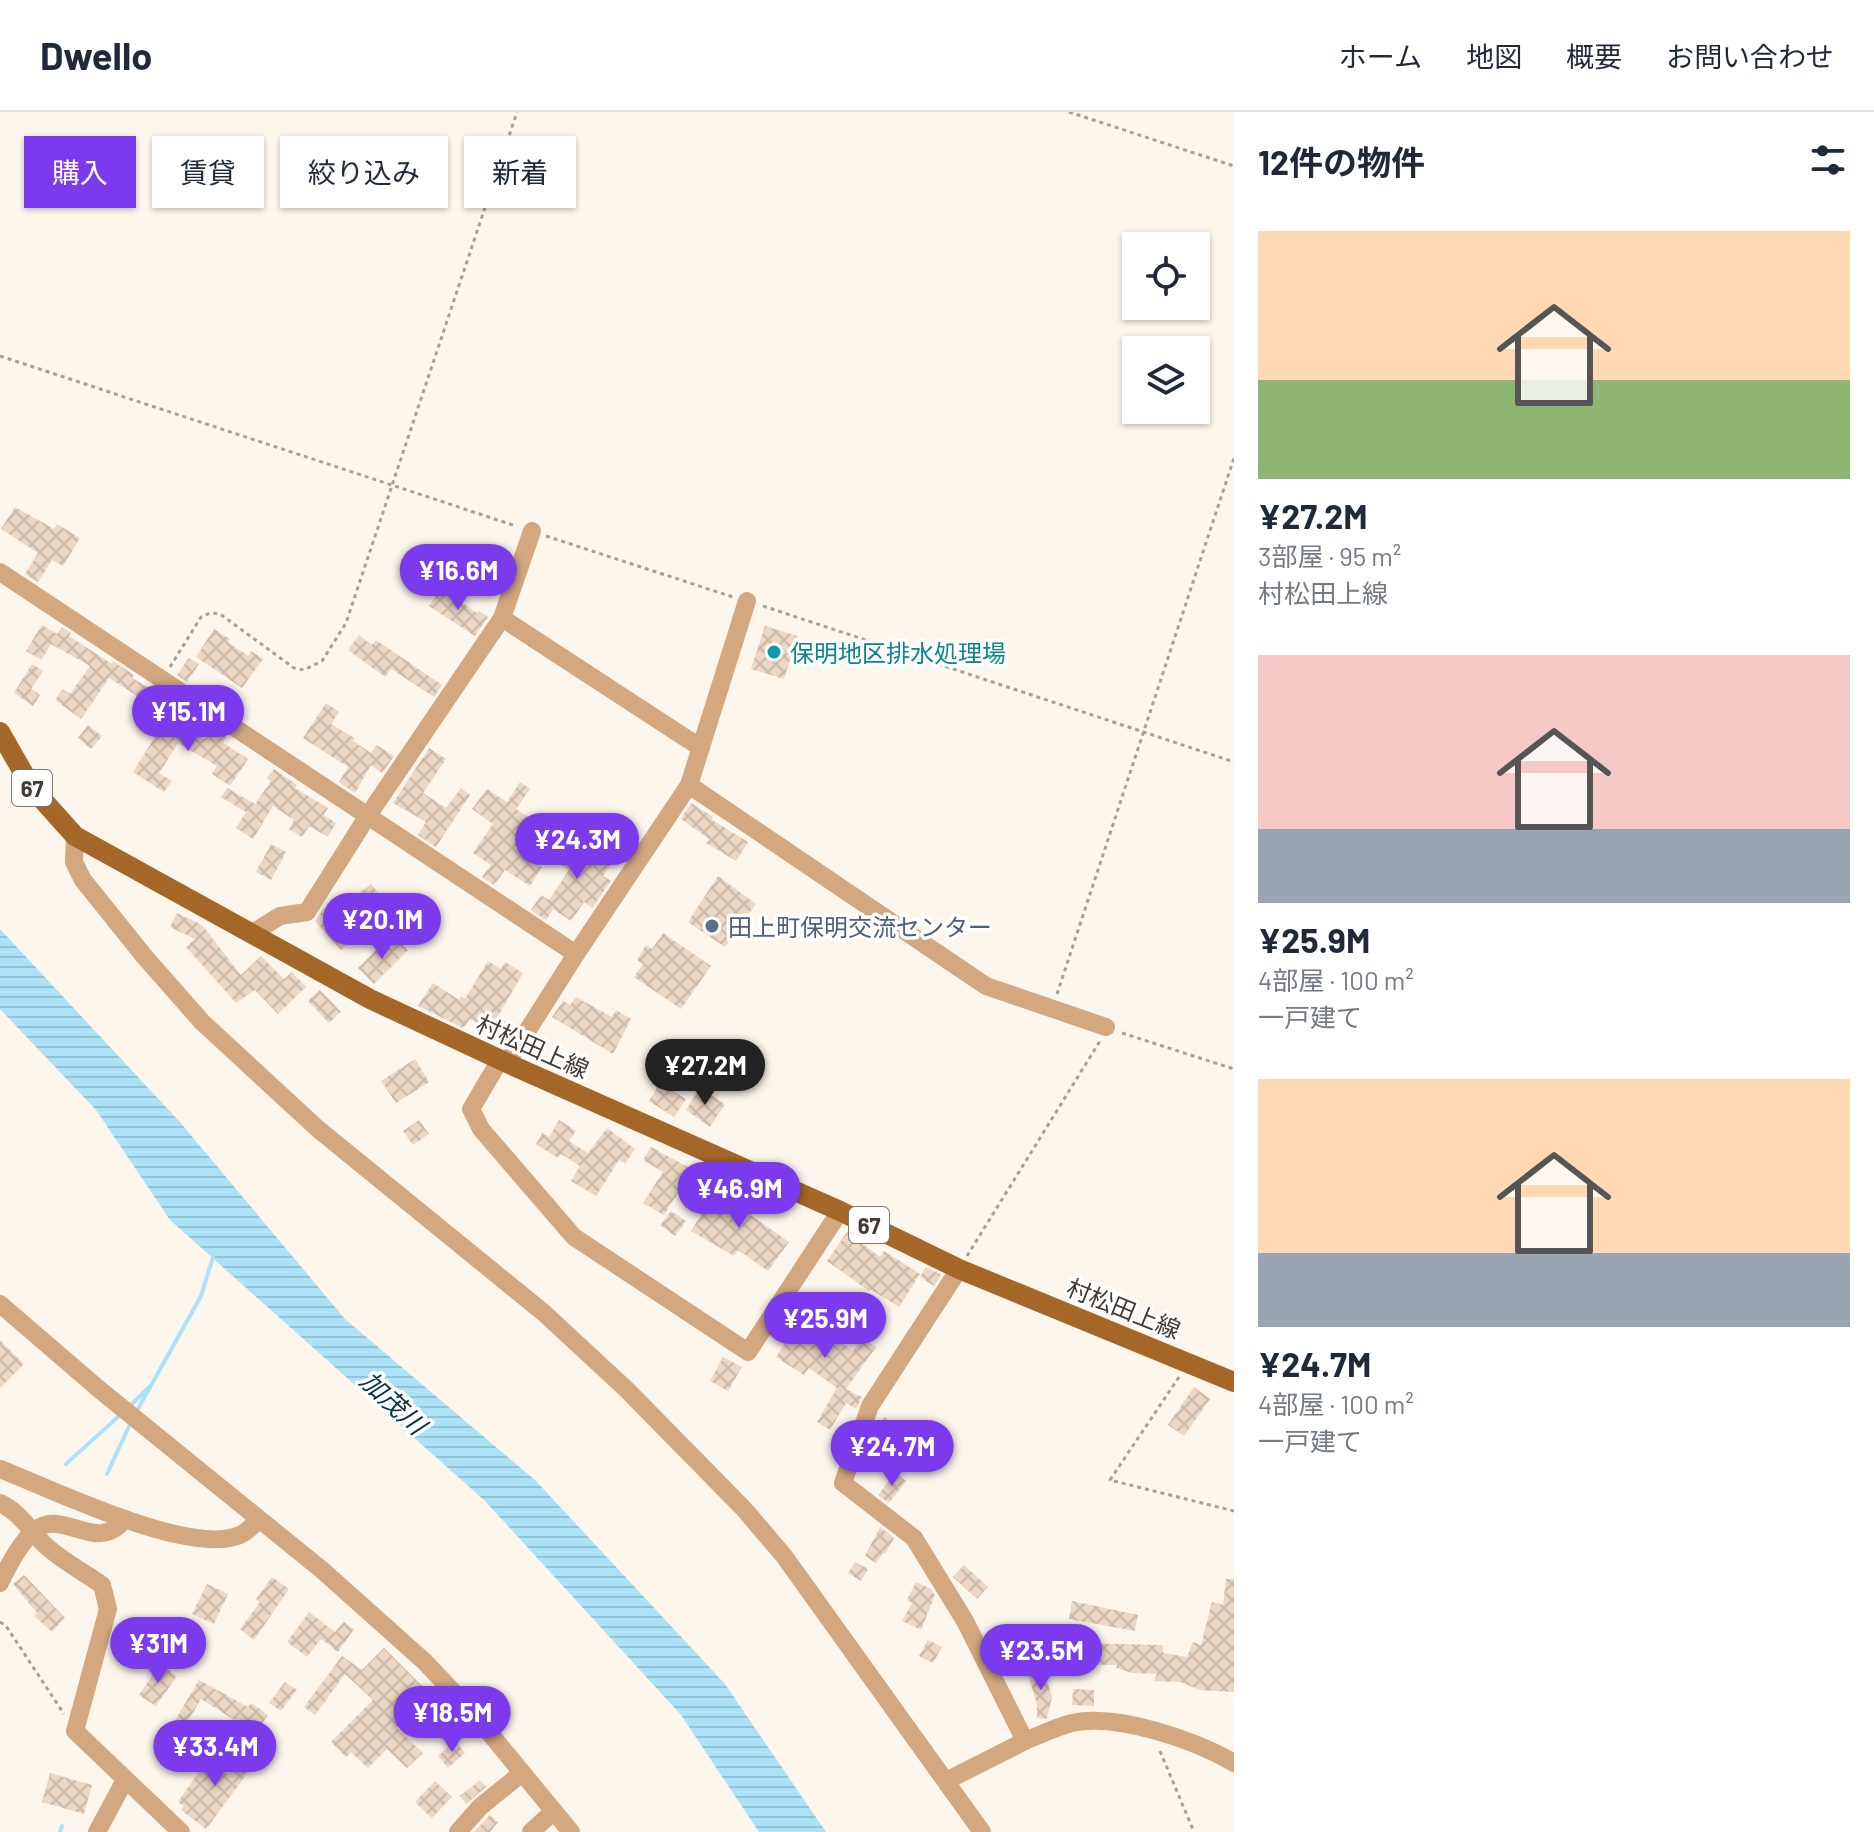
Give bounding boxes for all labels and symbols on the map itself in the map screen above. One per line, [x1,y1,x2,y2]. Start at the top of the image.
pin: ¥16.6M [393,544,523,612]
place label: 保明地区排水処理場 [790,638,1006,667]
marker: 保明地区排水処理場 [765,643,783,661]
pin: ¥15.1M [123,685,253,753]
road number: 67 [12,770,52,806]
pin: ¥24.3M [512,813,642,881]
pin: ¥20.1M [317,893,447,961]
place label: 田上町保明交流センター [728,912,992,941]
marker: 田上町保明交流センター [703,917,721,935]
street label: 村松田上線 [472,1008,594,1084]
pin: ¥27.2M [640,1039,770,1107]
pin: ¥46.9M [674,1162,804,1230]
road number: 67 [849,1207,889,1243]
street label: 村松田上線 [1063,1272,1185,1344]
pin: ¥25.9M [760,1292,890,1360]
water label: 加茂川 [355,1364,435,1442]
pin: ¥24.7M [827,1420,957,1488]
pin: ¥31M [111,1617,205,1685]
pin: ¥23.5M [976,1624,1106,1692]
pin: ¥18.5M [387,1686,517,1754]
pin: ¥33.4M [150,1720,280,1788]

